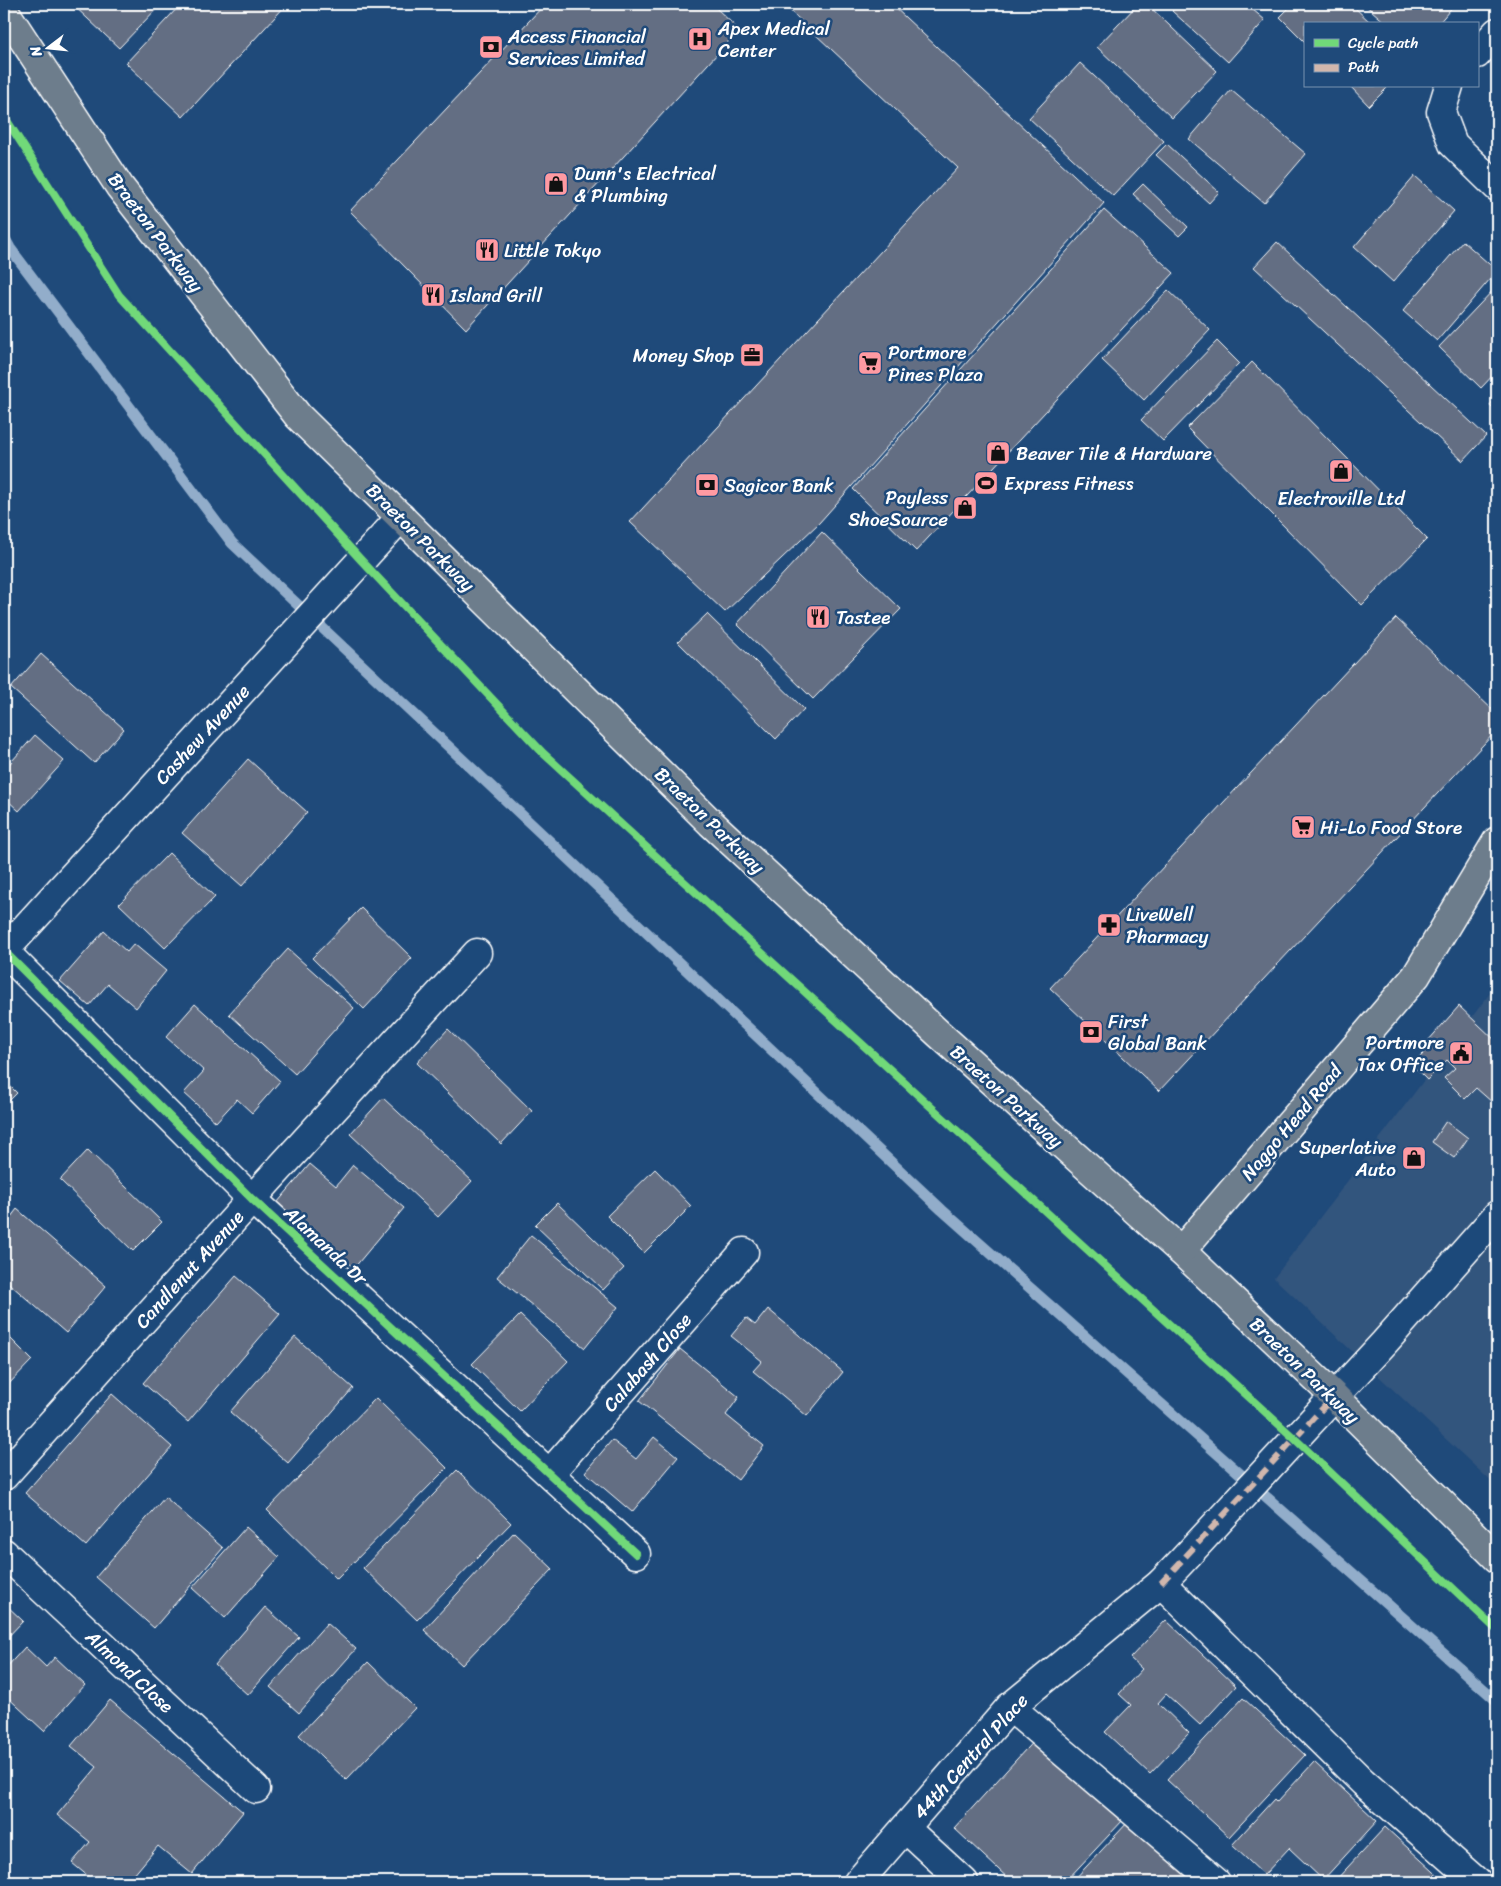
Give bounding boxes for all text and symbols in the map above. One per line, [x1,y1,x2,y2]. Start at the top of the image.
place label: Apex Medical Center [717,12,830,67]
place label: Access Financial Services Limited [507,20,647,75]
north arrow [22,22,72,72]
legend [1304,22,1478,88]
hospital icon: Apex Medical Center [687,26,713,52]
text: Cycle path [1348,30,1419,56]
bank icon: Access Financial Services Limited [478,34,504,60]
text: N [23,43,50,61]
text: Path [1348,54,1379,80]
place label: Dunn's Electrical & Plumbing [574,157,717,212]
street label: Braeton Parkway [99,165,212,300]
shop icon: Dunn's Electrical & Plumbing [543,171,569,197]
place label: Little Tokyo [504,234,601,267]
restaurant icon: Little Tokyo [474,237,500,263]
place label: Island Grill [449,279,543,312]
restaurant icon: Island Grill [420,282,446,308]
place label: Portmore Pines Plaza [888,336,984,391]
place label: Money Shop [633,339,734,372]
office icon: Money Shop [739,342,765,368]
supermarket icon: Portmore Pines Plaza [857,350,883,376]
place label: Beaver Tile & Hardware [1016,437,1212,470]
shop icon: Beaver Tile & Hardware [985,440,1011,466]
shop icon: Electroville Ltd [1328,458,1354,484]
place label: Express Fitness [1004,467,1134,500]
place label: Sagicor Bank [724,469,834,502]
sports icon: Express Fitness [973,470,999,496]
bank icon: Sagicor Bank [694,472,720,498]
street label: Braeton Parkway [358,475,483,600]
place label: Payless ShoeSource [848,481,948,536]
place label: Electroville Ltd [1277,482,1406,515]
shop icon: Payless ShoeSource [952,495,978,521]
place label: Tastee [836,601,890,634]
restaurant icon: Tastee [805,604,831,630]
street label: Cashew Avenue [146,676,258,793]
street label: Braeton Parkway [647,759,773,882]
place label: Hi-Lo Food Store [1320,811,1462,844]
supermarket icon: Hi-Lo Food Store [1290,814,1316,840]
place label: LiveWell Pharmacy [1126,898,1208,953]
pharmacy icon: LiveWell Pharmacy [1096,912,1122,938]
place label: First Global Bank [1108,1005,1207,1060]
bank icon: First Global Bank [1078,1019,1104,1045]
place label: Portmore Tax Office [1357,1026,1444,1081]
street label: Braeton Parkway [942,1036,1071,1157]
public building icon: Portmore Tax Office [1448,1040,1474,1066]
street label: Naggo Head Road [1232,1055,1352,1188]
place label: Superlative Auto [1299,1131,1396,1186]
shop icon: Superlative Auto [1401,1145,1427,1171]
street label: Alamanda Dr [275,1197,376,1294]
street label: Candlenut Avenue [127,1202,252,1337]
street label: Calabash Close [595,1305,700,1420]
street label: Braeton Parkway [1242,1309,1368,1432]
street label: Almond Close [77,1621,182,1721]
street label: 44th Central Place [904,1685,1037,1827]

